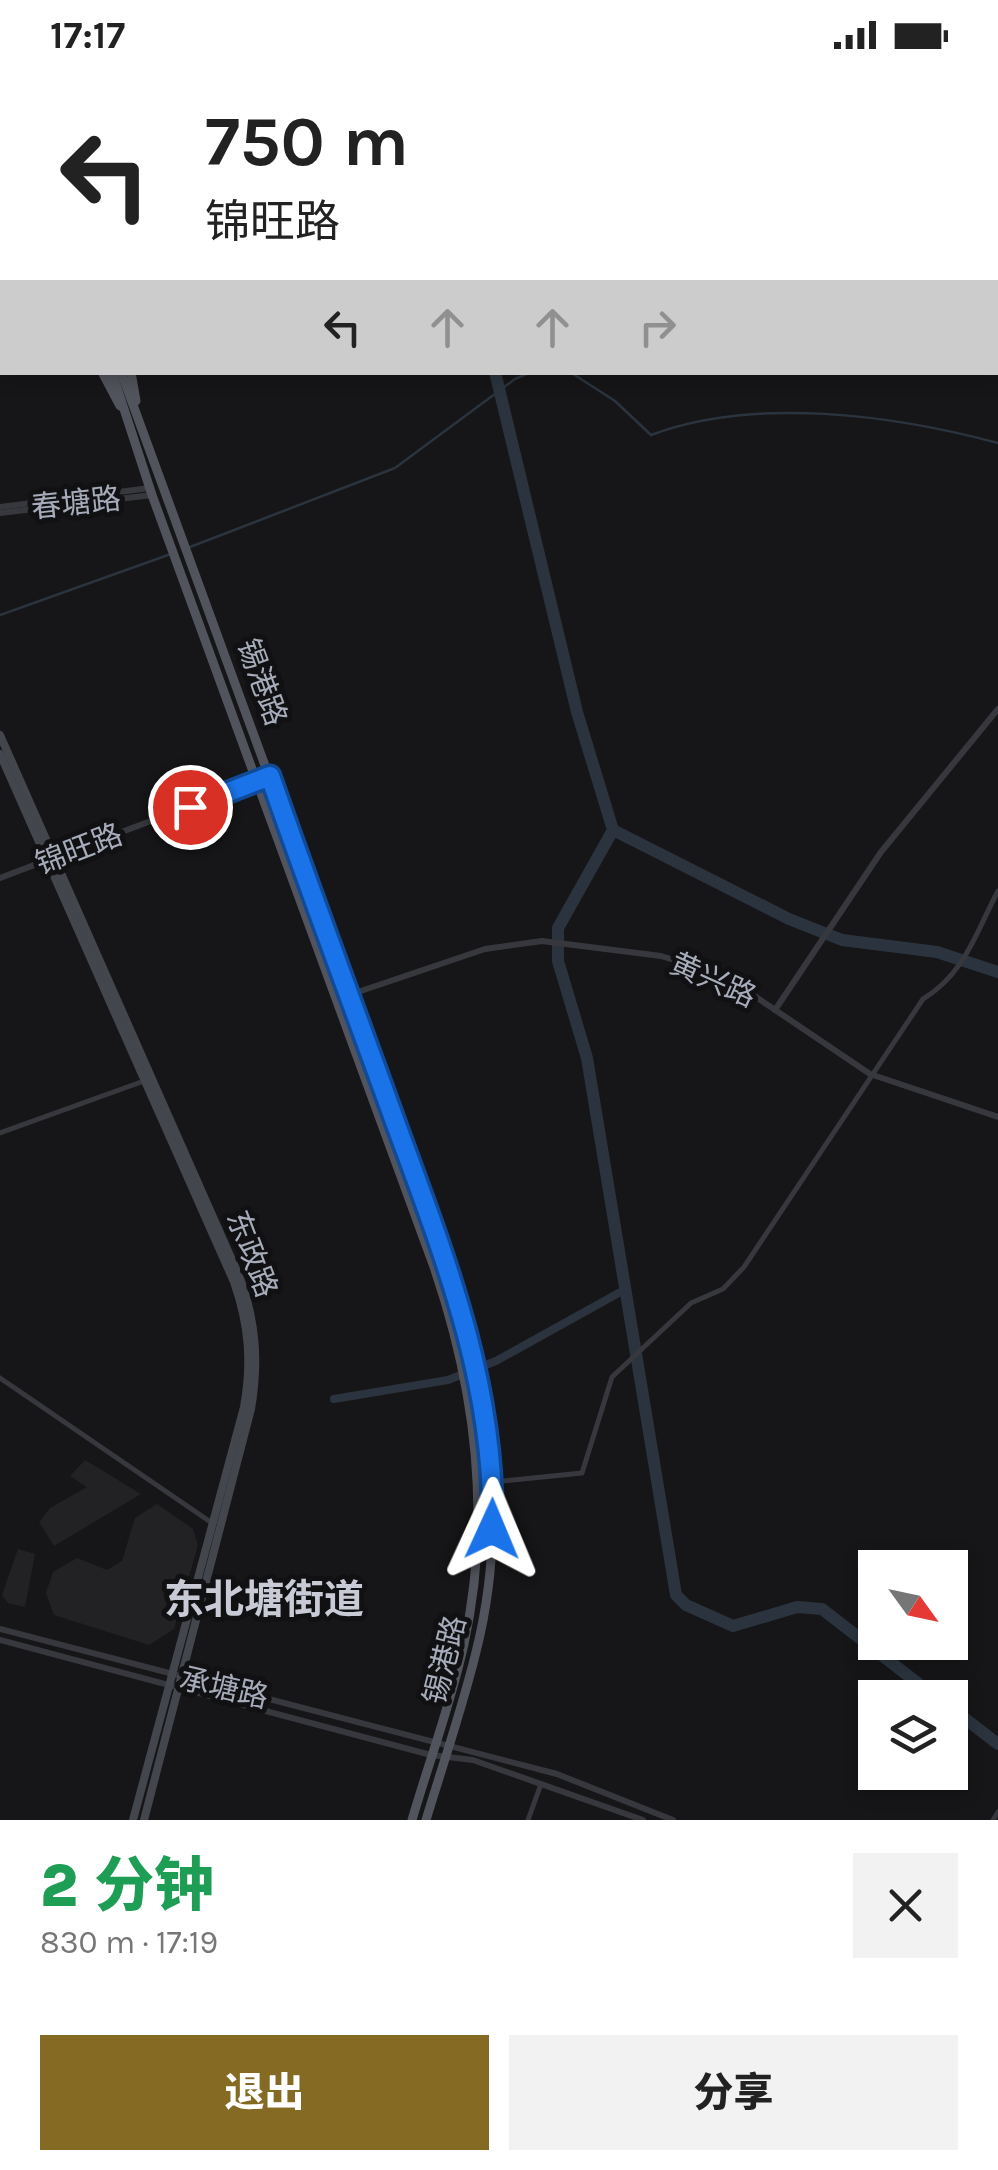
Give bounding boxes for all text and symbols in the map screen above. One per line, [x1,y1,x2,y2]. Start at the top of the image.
text: 17:17 [50,13,125,58]
text: 750 m [205,101,409,183]
icon: left [40,110,170,240]
text: 锦旺路 [205,196,340,248]
icon: left [315,300,370,355]
icon: ahead [420,300,475,355]
icon: ahead [525,300,580,355]
icon: right [630,300,685,355]
street label: 春塘路 [29,480,123,526]
street label: 锡港路 [230,634,294,730]
pin [148,765,233,850]
icon: arrive [163,780,218,835]
street label: 锦旺路 [31,816,127,882]
street label: 黄兴路 [665,945,761,1015]
street label: 东政路 [219,1206,285,1302]
position arrow [440,1477,544,1581]
north arrow [858,1550,968,1660]
map controls [858,1550,968,1790]
district label: 东北塘街道 [164,1576,364,1623]
street label: 锡港路 [417,1612,473,1708]
street label: 承塘路 [176,1660,272,1716]
button: layers [858,1680,968,1790]
text: 2 分钟 [40,1851,214,1921]
button: close [853,1853,958,1958]
text: 830 m · 17:19 [40,1924,218,1961]
button: 退出 [40,2035,489,2150]
button: 分享 [509,2035,958,2150]

